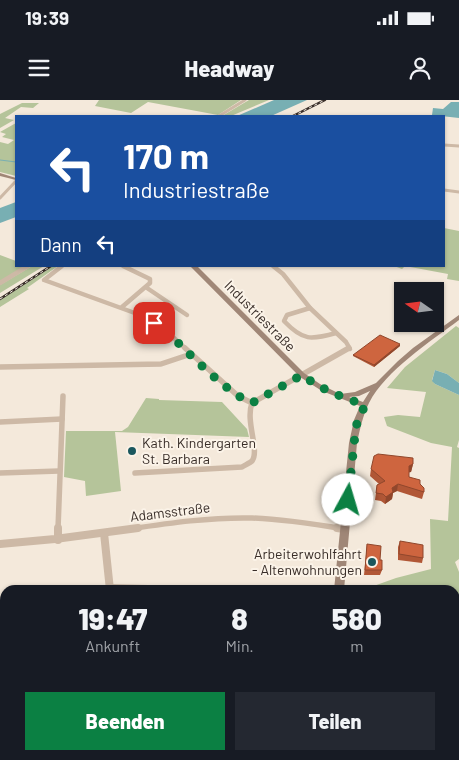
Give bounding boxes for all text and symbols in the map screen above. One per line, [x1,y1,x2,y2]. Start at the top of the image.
text: 19:39 [25,6,69,29]
icon: menu [25,54,53,82]
icon: person [406,54,434,82]
text: Headway [185,55,274,81]
text: 170 m [123,134,209,176]
icon: left [40,135,105,200]
text: Industriestraße [123,176,270,202]
icon: left [92,230,120,258]
text: Dann [40,233,82,256]
street label: Industriestraße [221,277,299,355]
north arrow [394,282,444,332]
map controls [394,282,444,332]
pin [133,302,175,344]
icon: arrive [140,309,168,337]
place label: Kath. Kindergarten St. Barbara [142,434,256,467]
marker: Kath. Kindergarten St. Barbara [126,445,138,457]
position arrow [321,473,373,525]
street label: Adamsstraße [129,498,211,525]
place label: Arbeiterwohlfahrt - Altenwohnungen [252,545,362,578]
marker: Arbeiterwohlfahrt - Altenwohnungen [366,556,378,568]
text: 19:47 [78,600,147,636]
text: 8 [231,600,248,636]
text: 580 [332,600,382,636]
text: Ankunft [85,636,140,655]
text: Min. [225,636,254,655]
text: m [350,636,363,655]
button: Beenden [25,692,225,750]
button: Teilen [235,692,435,750]

